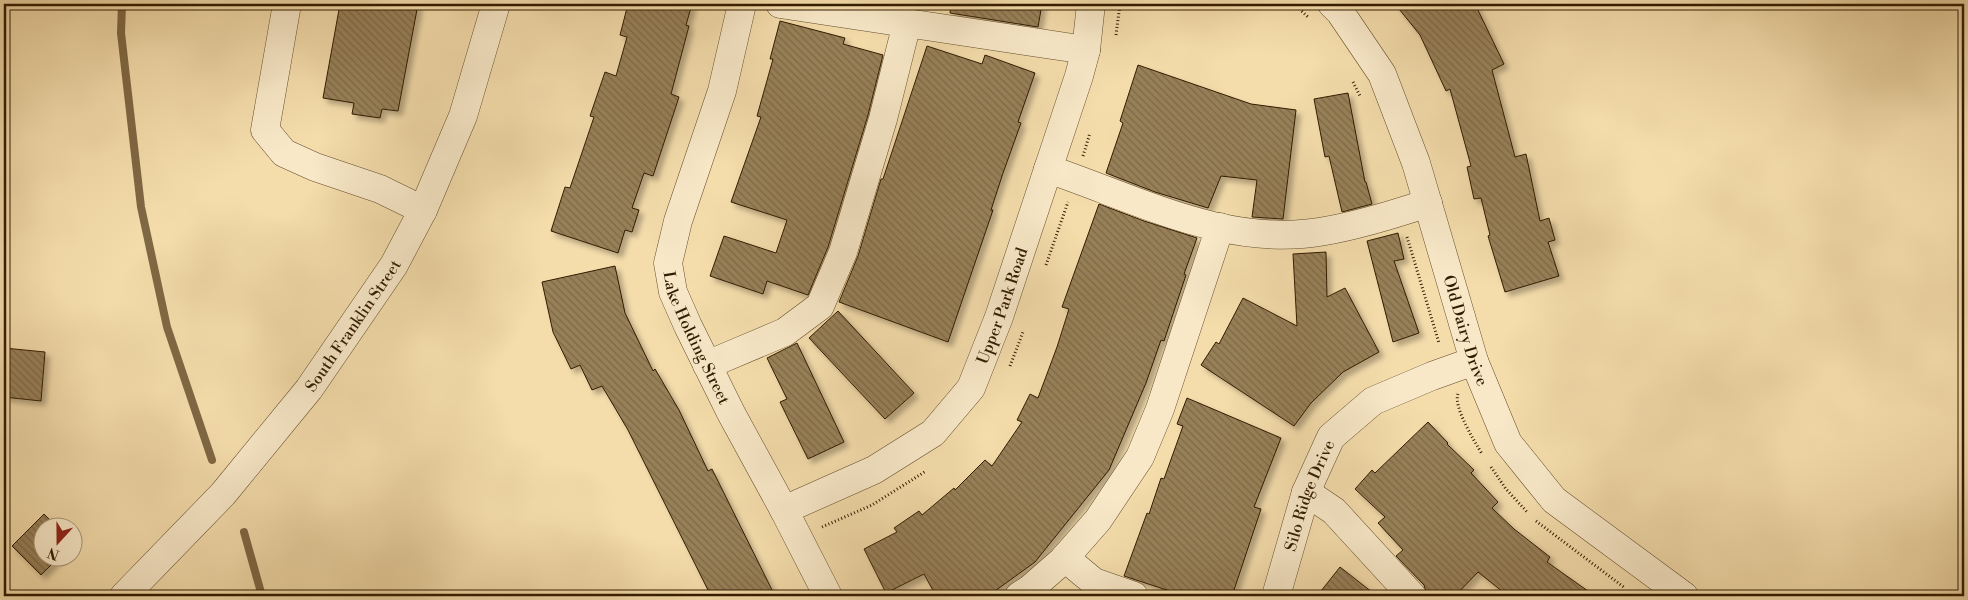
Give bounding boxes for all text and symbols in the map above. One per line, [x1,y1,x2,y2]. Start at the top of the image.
street label: Upper Park Road [972,245,1032,367]
street label: South Franklin Street [301,256,406,396]
street label: Lake Holding Street [659,270,734,408]
street label: Old Dairy Drive [1438,273,1492,389]
street label: Silo Ridge Drive [1280,437,1339,554]
north arrow [32,518,82,568]
text: N [45,543,62,564]

